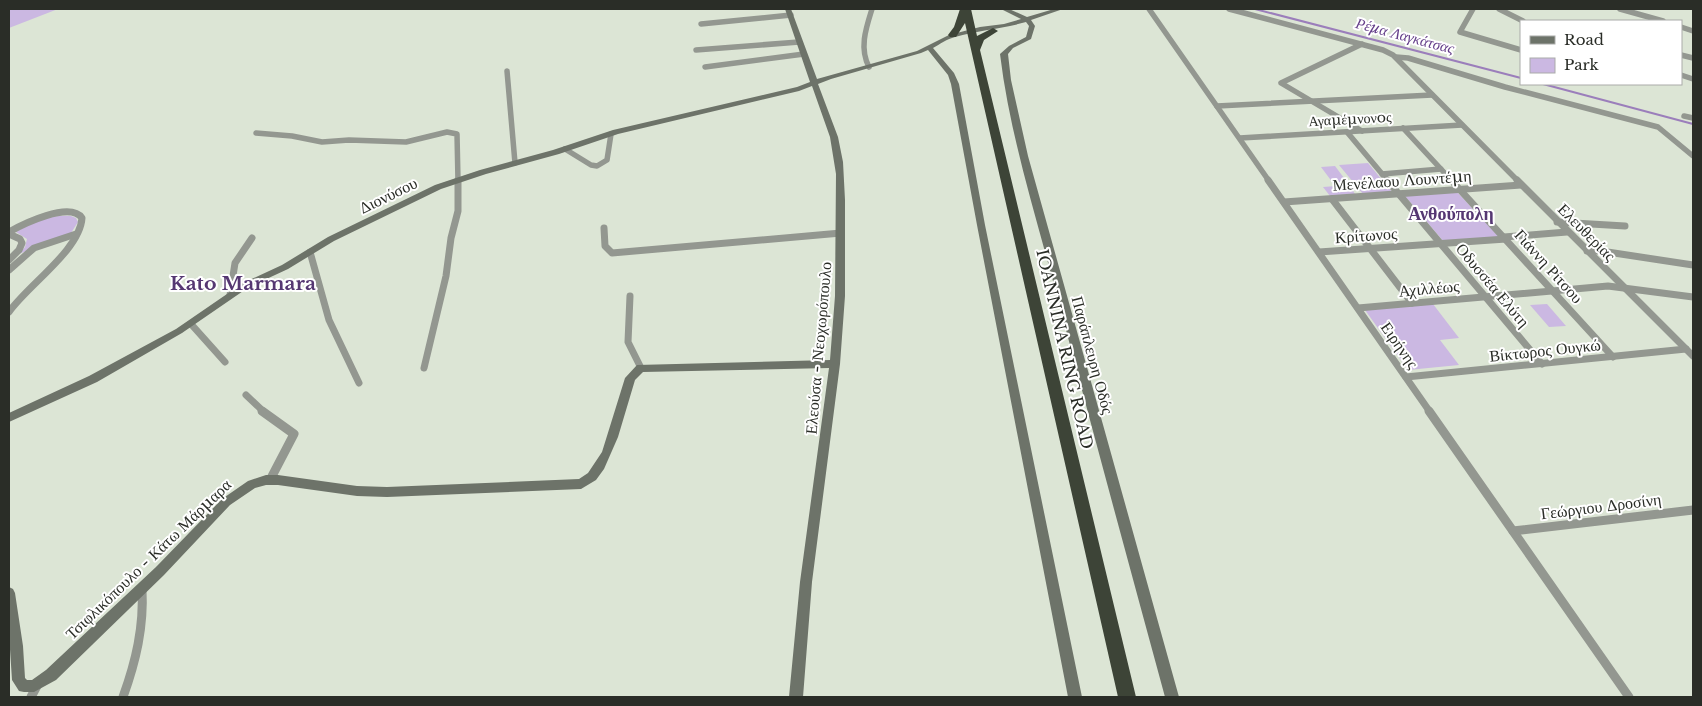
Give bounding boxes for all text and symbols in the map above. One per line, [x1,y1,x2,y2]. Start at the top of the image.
water label: Ρέμα Λαγκάτσας [1353,13,1457,58]
legend [1520,20,1682,85]
text: Road [1564,30,1604,49]
text: Park [1564,55,1600,74]
street label: Αγαμέμνονoς [1308,108,1392,130]
street label: Μενέλαου Λουντέμη [1332,165,1472,195]
street label: Διονύσου [356,172,420,218]
street label: Ελευθερίας [1554,199,1621,266]
district label: Ανθούπολη [1408,203,1494,225]
street label: Κρίτωνος [1334,223,1398,247]
street label: Γιάννη Ρίτσου [1510,225,1588,307]
street label: Οδυσσέα Ελύτη [1452,239,1534,331]
street label: IOANNINA RING ROAD [1032,247,1098,451]
street label: Ελεούσα - Νεοχωρόπουλο [800,261,836,435]
district label: Kato Marmara [170,272,316,295]
street label: Αχιλλέως [1398,275,1461,301]
street label: Παράπλευρη Οδός [1068,294,1119,417]
street label: Ειρήνης [1377,318,1424,373]
street label: Βίκτωρος Ουγκώ [1488,334,1602,366]
street label: Τσιφλικόπουλο - Κάτω Μάρμαρα [61,474,235,643]
street label: Γεώργιου Δροσίνη [1540,489,1662,523]

